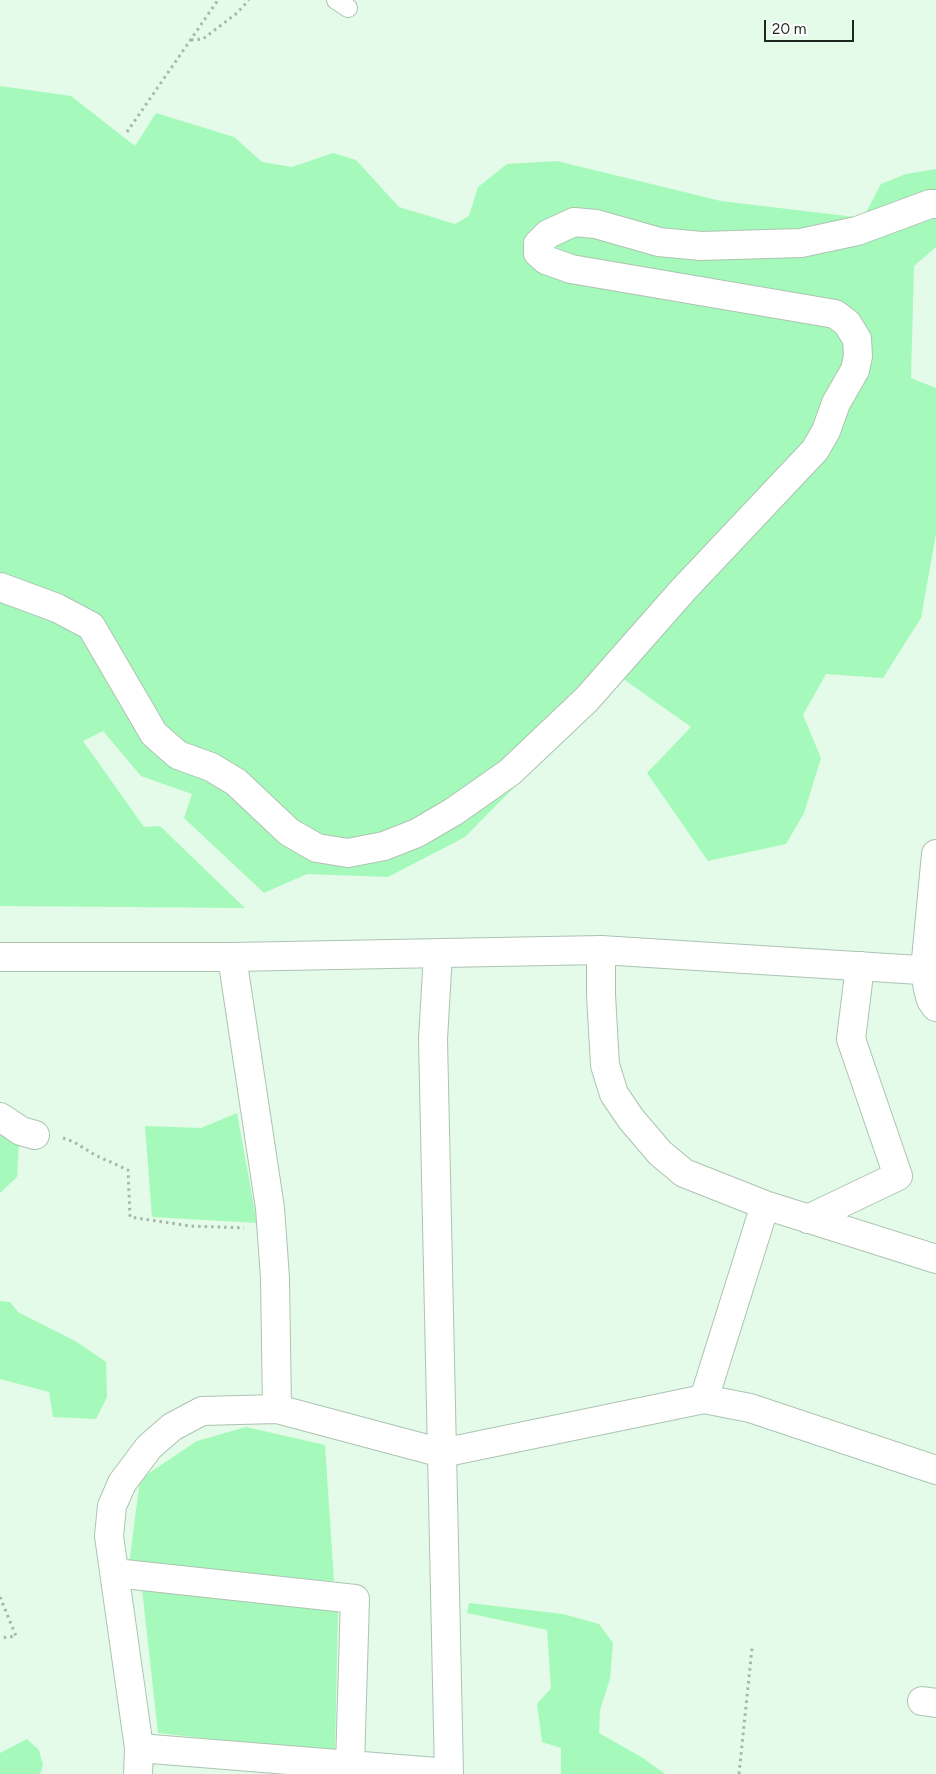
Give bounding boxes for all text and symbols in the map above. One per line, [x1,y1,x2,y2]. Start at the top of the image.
scale bar [766,10,856,42]
text: 20 m [772,20,806,38]

